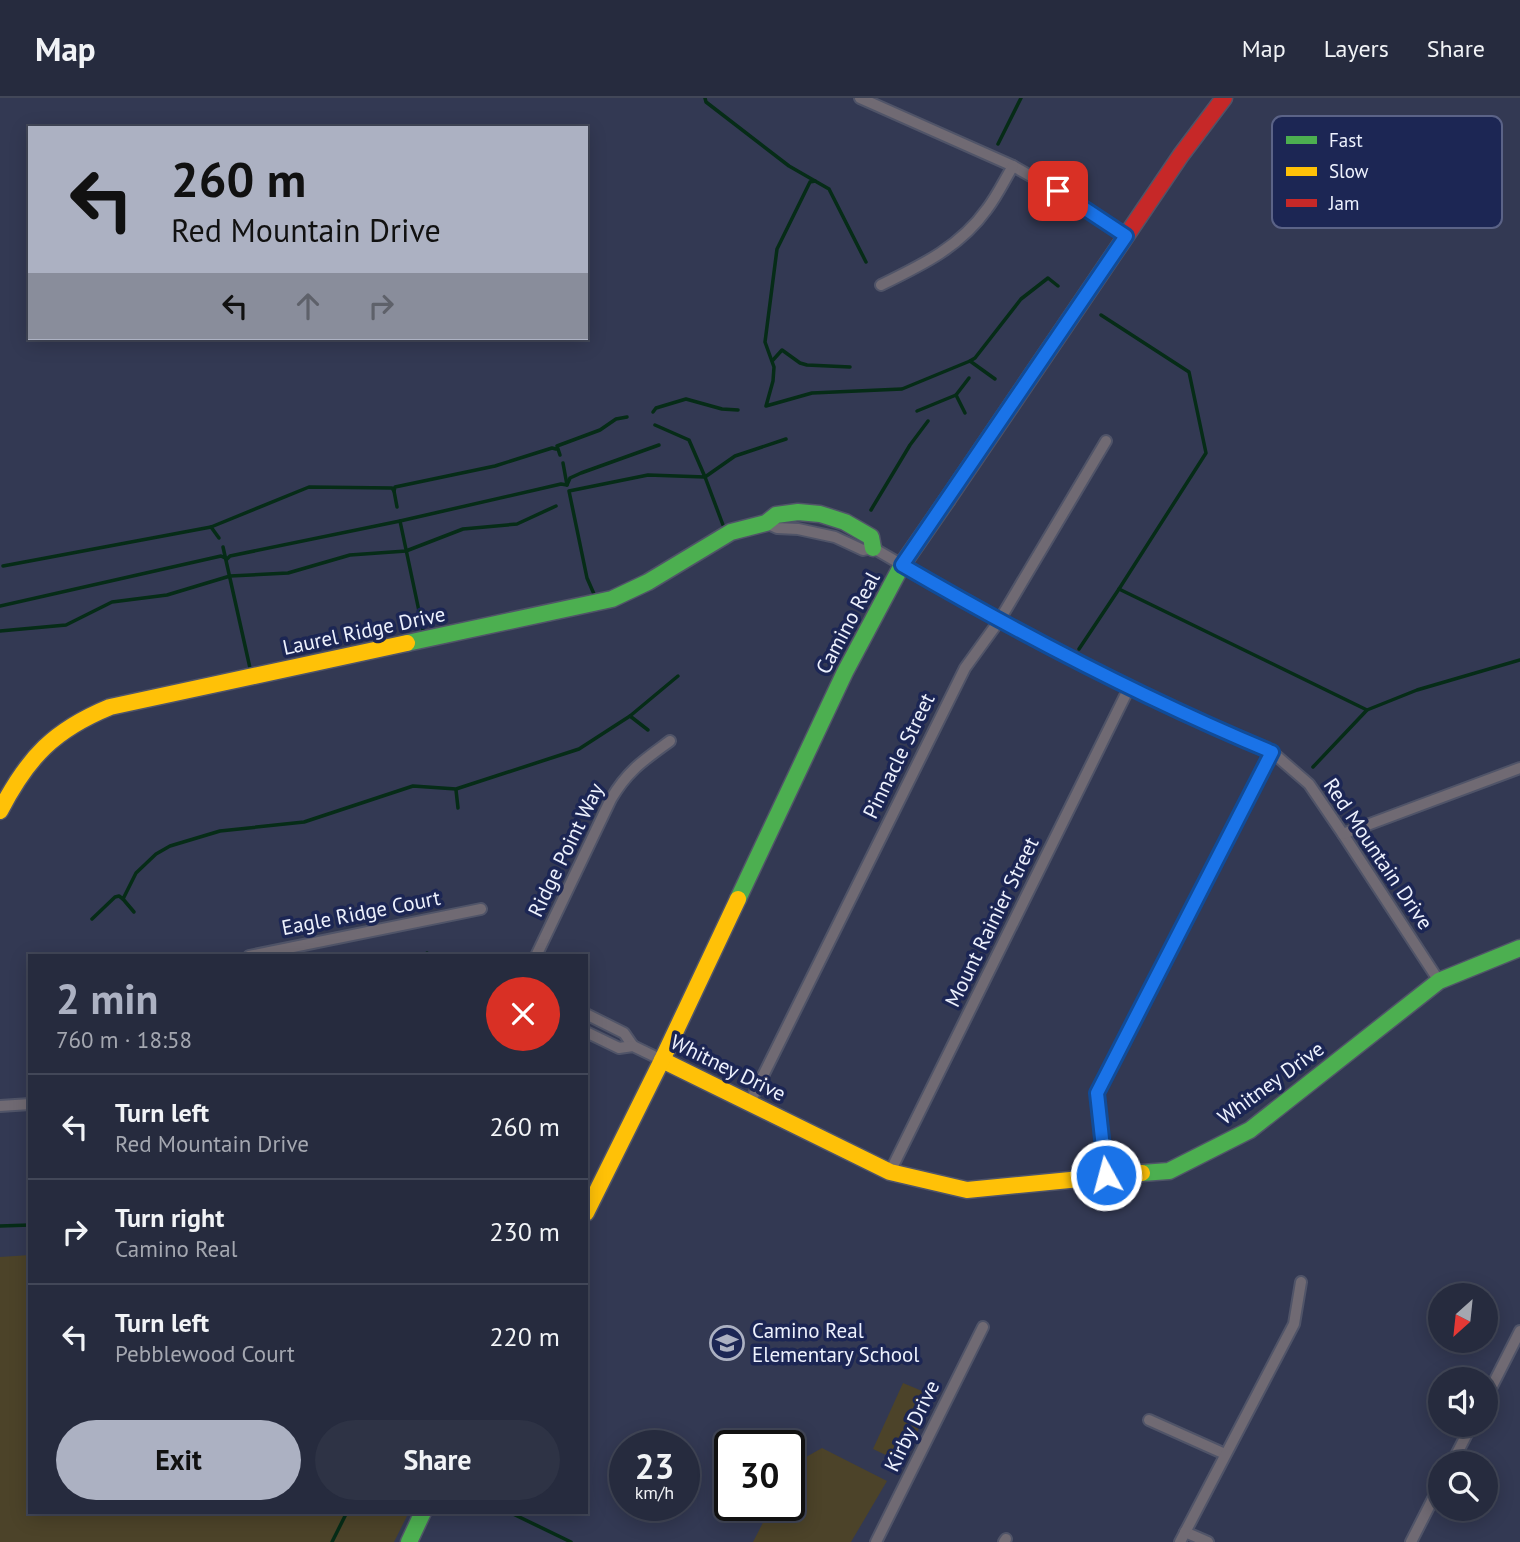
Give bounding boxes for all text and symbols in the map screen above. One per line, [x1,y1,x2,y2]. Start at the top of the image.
text: Map [35,27,96,70]
text: Map [1242,33,1286,64]
text: Layers [1324,33,1389,64]
text: Share [1427,33,1485,64]
legend [1272,116,1502,228]
text: Fast [1329,128,1363,152]
text: 260 m [171,147,306,211]
icon: left [56,154,147,245]
text: Slow [1329,159,1369,183]
pin [1028,161,1088,221]
icon: arrive [1039,172,1077,210]
text: Jam [1328,191,1359,215]
text: Red Mountain Drive [171,209,441,251]
icon: left [216,287,254,325]
icon: ahead [289,287,327,325]
icon: right [362,287,400,325]
street label: Camino Real [809,567,886,678]
street label: Laurel Ridge Drive [280,600,448,661]
street label: Pinnacle Street [857,689,941,823]
street label: Red Mountain Drive [1318,773,1439,935]
street label: Ridge Point Way [522,778,610,921]
street label: Mount Rainier Street [939,832,1044,1011]
street label: Eagle Ridge Court [279,884,443,941]
text: 2 min [56,971,158,1026]
button: close [486,977,560,1051]
text: 760 m · 18:58 [56,1025,192,1054]
street label: Whitney Drive [666,1028,790,1107]
street label: Whitney Drive [1212,1035,1329,1130]
text: Turn left [115,1096,209,1129]
icon: left [56,1108,94,1146]
text: 260 m [489,1110,560,1143]
text: Red Mountain Drive [115,1129,309,1158]
position arrow [1069,1138,1143,1212]
text: Turn right [115,1201,224,1234]
icon: right [56,1213,94,1251]
text: 230 m [489,1215,560,1248]
text: Camino Real [115,1234,237,1263]
north arrow [1428,1283,1498,1353]
map controls [1428,1283,1498,1521]
text: Turn left [115,1306,209,1339]
place label: Camino Real Elementary School [752,1317,919,1368]
icon: left [56,1318,94,1356]
text: 220 m [489,1320,560,1353]
school or university icon: Camino Real Elementary School [708,1324,746,1362]
text: Pebblewood Court [115,1339,295,1368]
button: sound [1428,1367,1498,1437]
street label: Kirby Drive [878,1376,945,1476]
button: Exit [56,1420,301,1500]
button: Share [315,1420,560,1500]
speed limit sign: 30 [714,1430,805,1521]
text: 23 [635,1443,674,1489]
button: search [1428,1451,1498,1521]
text: km/h [635,1481,674,1504]

